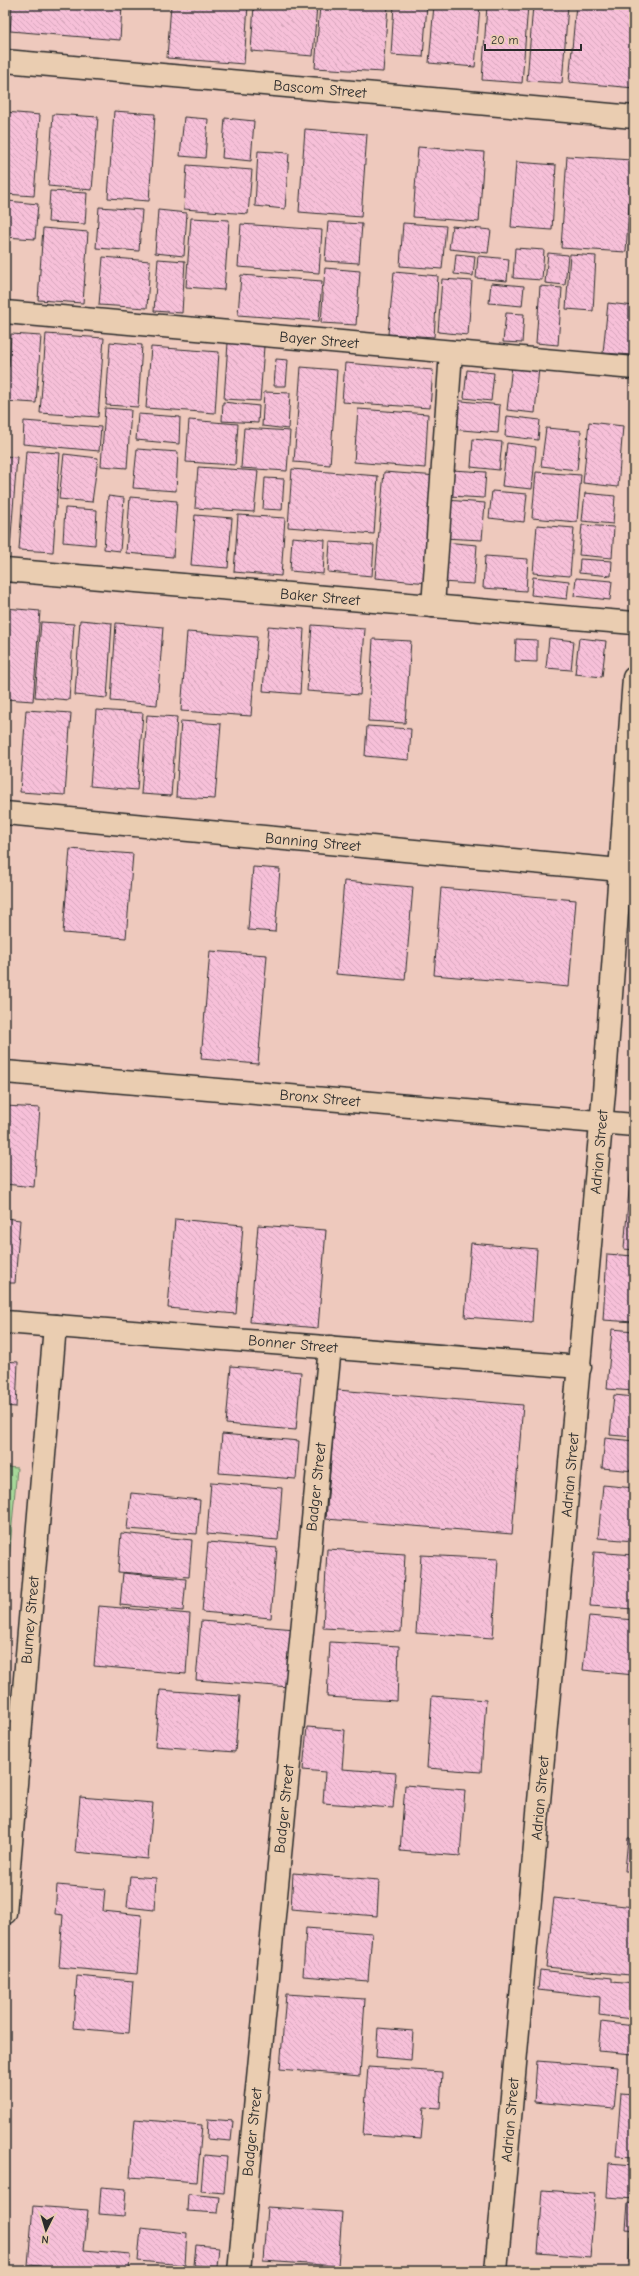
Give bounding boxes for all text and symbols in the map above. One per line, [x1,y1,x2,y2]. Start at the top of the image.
scale bar [485,26,581,52]
text: 20 m [491,33,519,47]
street label: Bascom Street [273,76,368,102]
street label: Bayer Street [279,328,360,352]
street label: Baker Street [279,585,361,610]
street label: Banning Street [264,829,362,855]
street label: Bronx Street [279,1086,362,1111]
street label: Adrian Street [586,1108,612,1195]
street label: Bonner Street [247,1331,339,1357]
street label: Adrian Street [557,1431,583,1518]
street label: Badger Street [302,1441,330,1532]
street label: Burney Street [17,1575,43,1665]
street label: Adrian Street [527,1754,553,1841]
street label: Badger Street [270,1763,298,1854]
street label: Adrian Street [497,2076,523,2163]
street label: Badger Street [238,2086,266,2177]
north arrow [26,2210,66,2250]
text: N [41,2233,49,2246]

